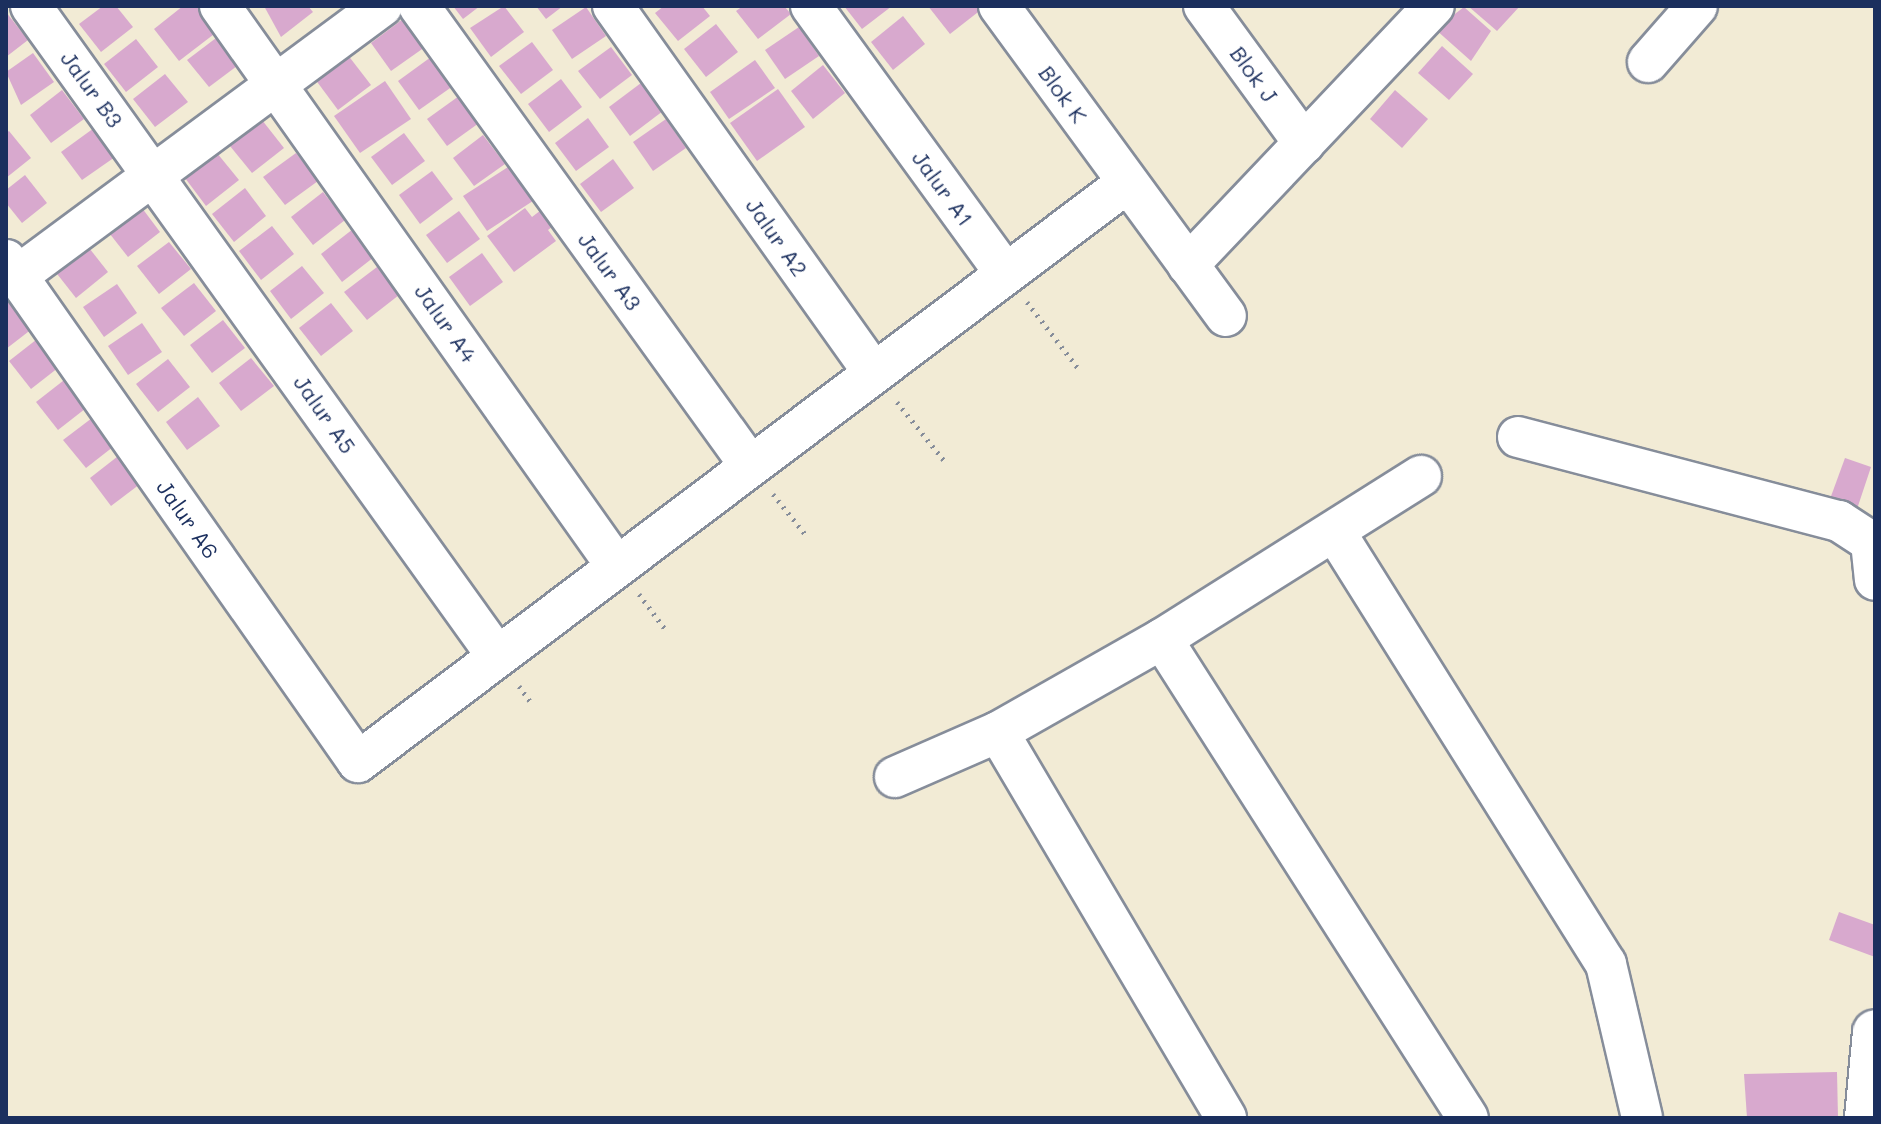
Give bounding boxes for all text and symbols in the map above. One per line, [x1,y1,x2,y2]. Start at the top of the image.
street label: Blok J [1225,41,1283,107]
street label: Jalur B3 [55,46,129,132]
street label: Blok K [1033,60,1093,128]
street label: Jalur A1 [907,145,979,231]
street label: Jalur A2 [741,193,813,281]
street label: Jalur A3 [573,227,647,315]
street label: Jalur A4 [410,279,482,367]
street label: Jalur A5 [289,370,361,458]
street label: Jalur A6 [151,475,225,563]

